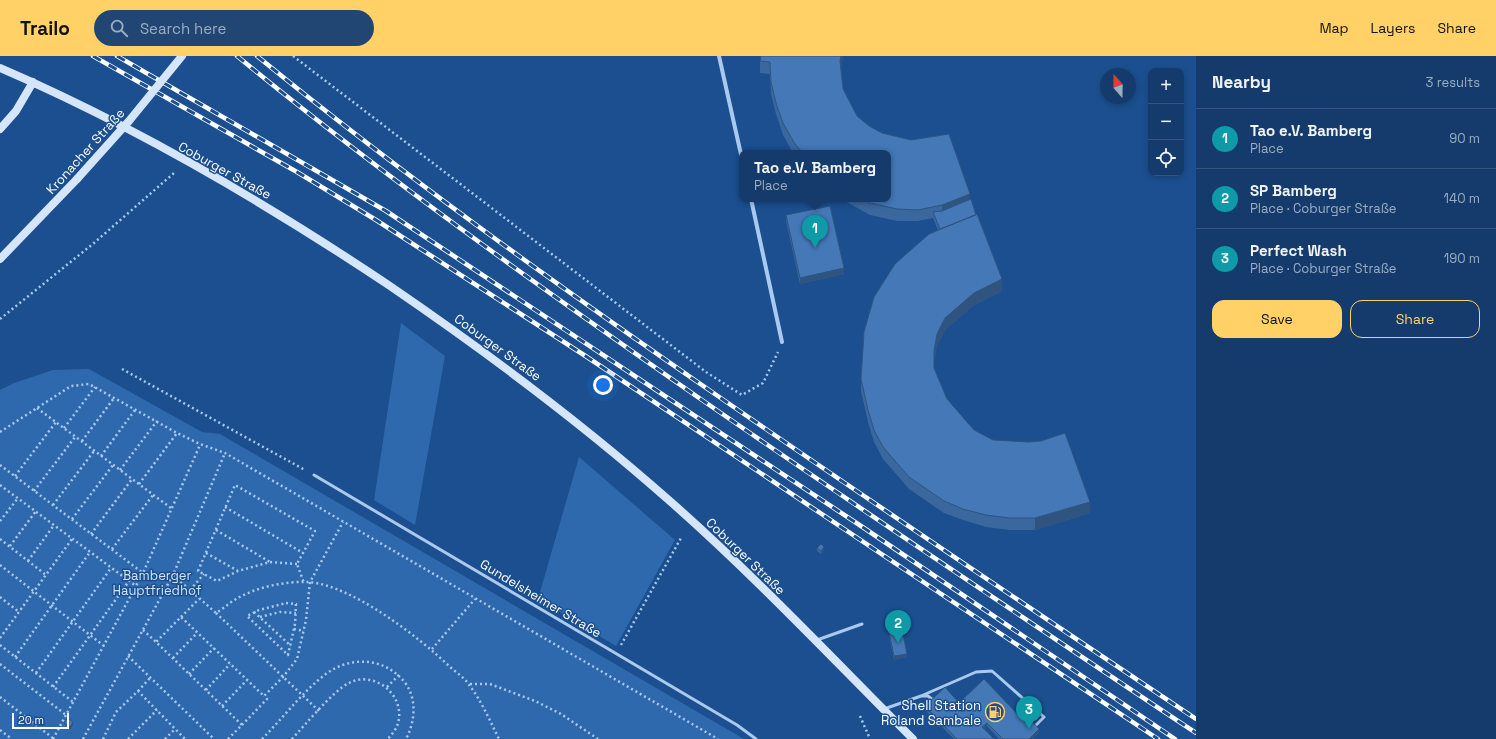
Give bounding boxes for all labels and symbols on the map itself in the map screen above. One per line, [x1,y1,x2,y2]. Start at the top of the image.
north arrow [1100,68,1136,104]
street label: Kronacher Straße [42,105,128,198]
street label: Coburger Straße [175,138,274,203]
pin: 1 [802,215,828,248]
street label: Coburger Straße [451,310,545,385]
your location [593,375,613,395]
street label: Coburger Straße [702,514,789,598]
street label: Gundelsheimer Straße [477,555,604,641]
park label: Bamberger Hauptfriedhof [113,567,202,599]
pin: 2 [885,610,911,643]
pin: 3 [1016,696,1042,729]
place label: Shell Station Roland Sambale [881,697,981,729]
fuel station icon: Shell Station Roland Sambale [984,701,1006,723]
scale bar [12,711,69,730]

